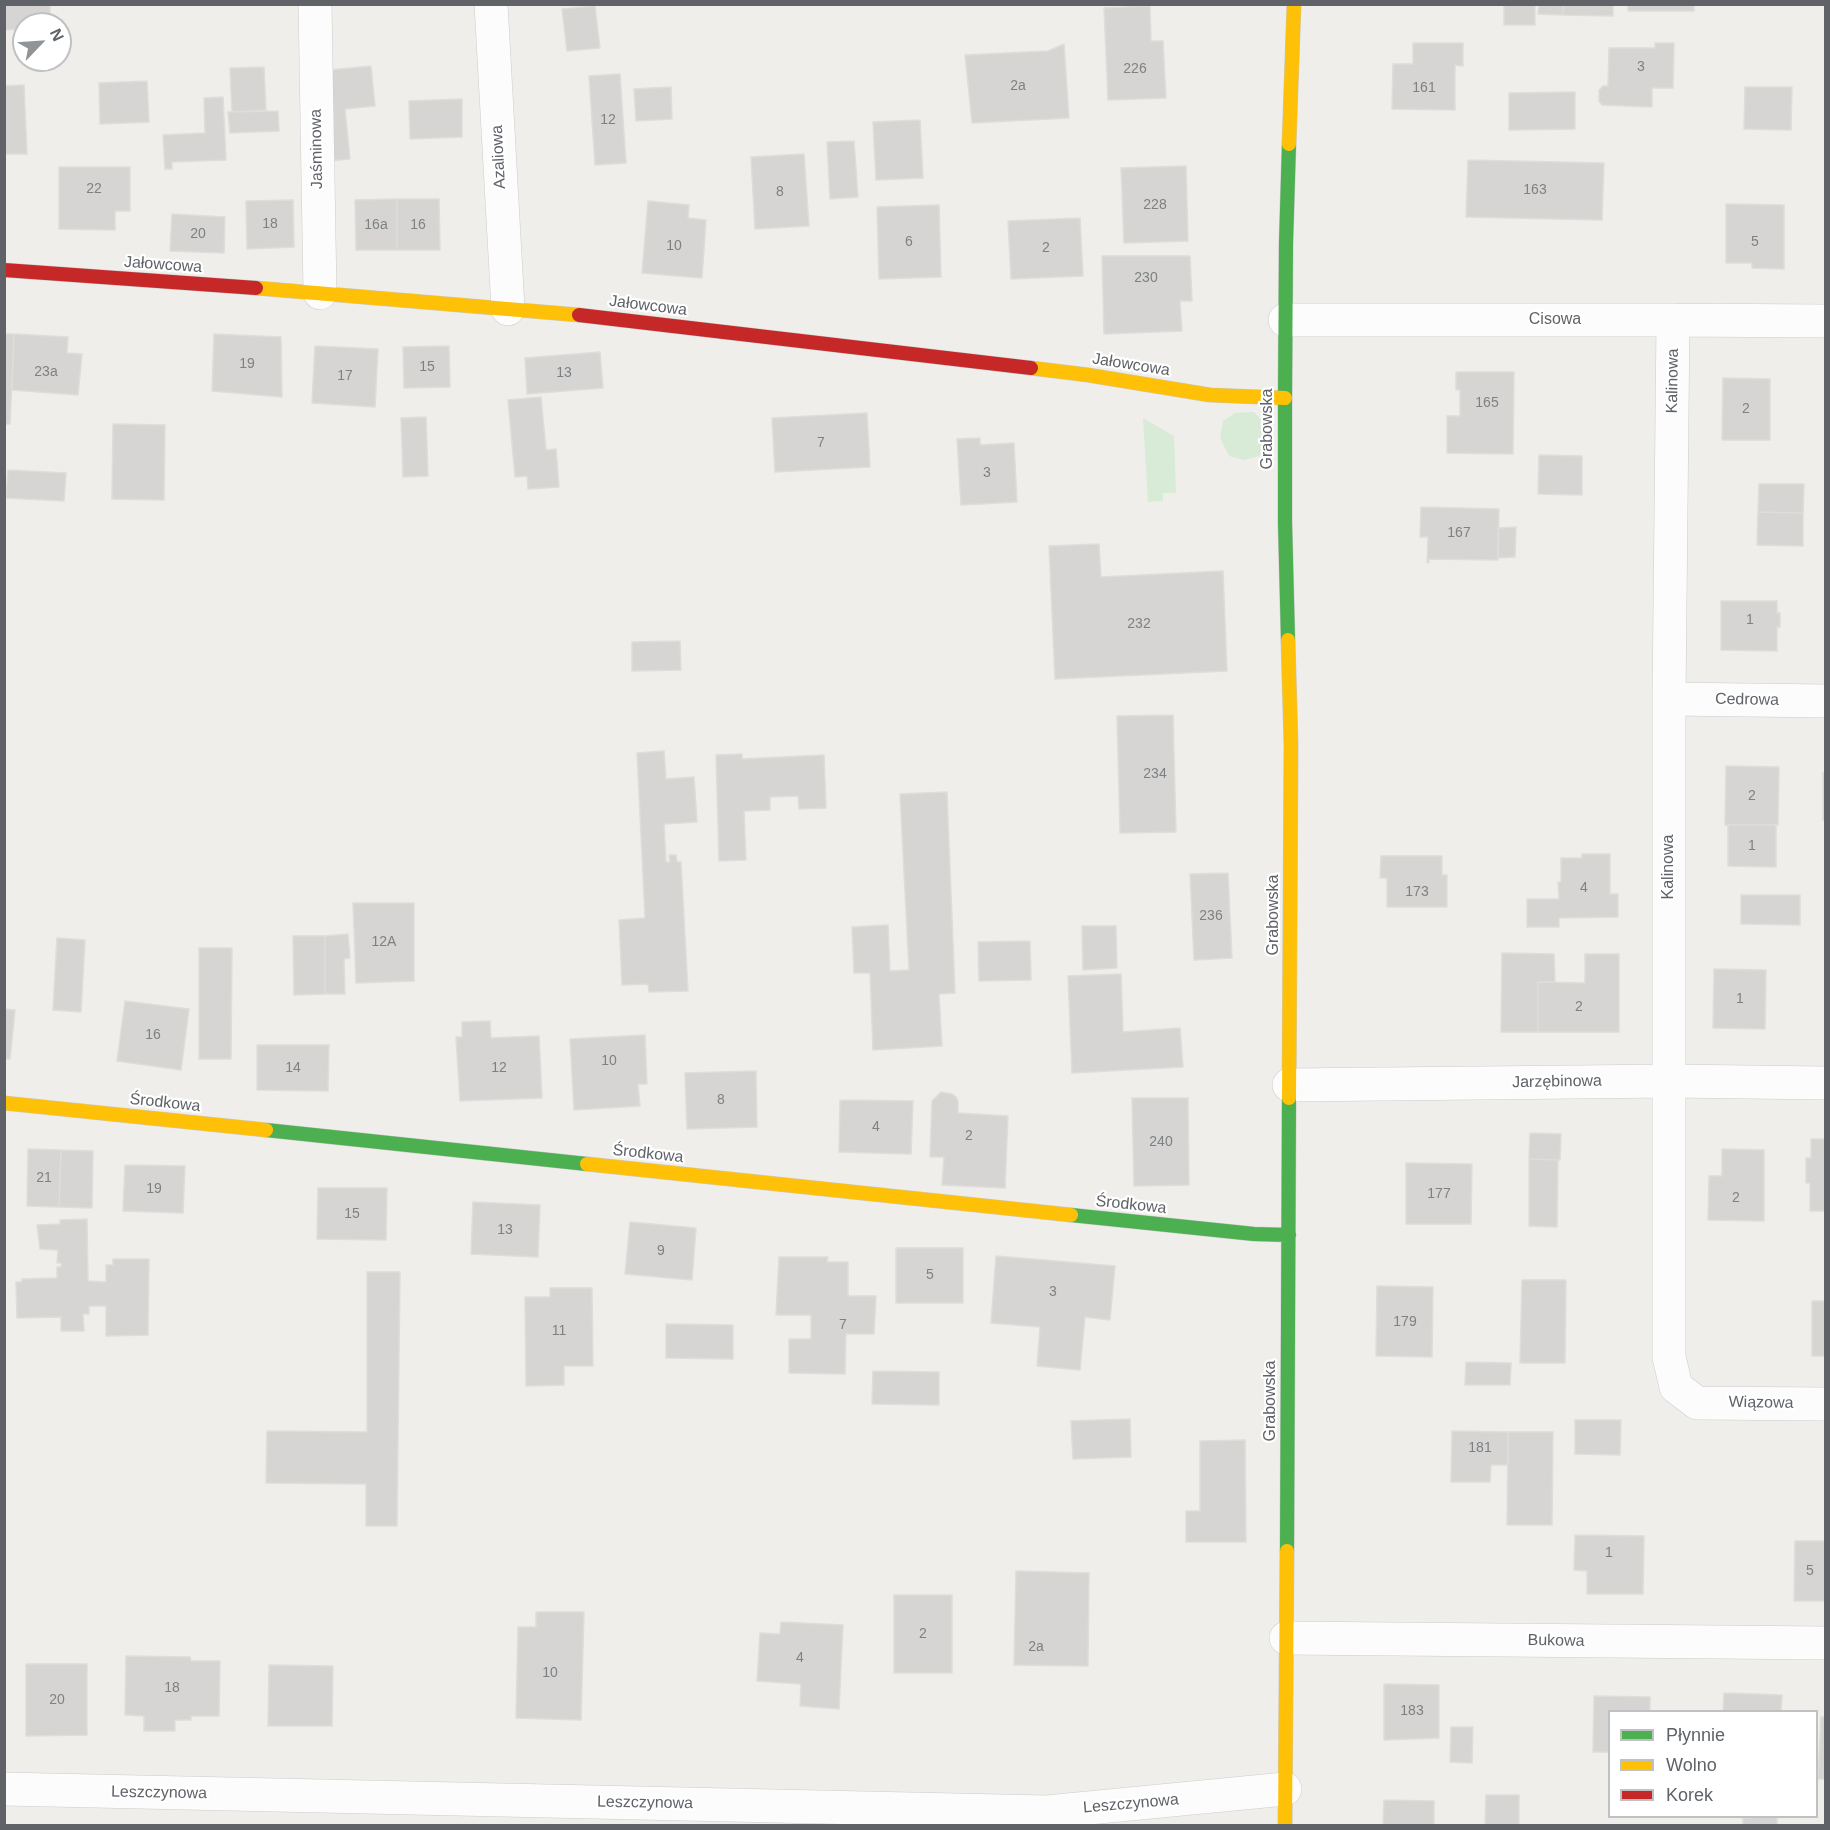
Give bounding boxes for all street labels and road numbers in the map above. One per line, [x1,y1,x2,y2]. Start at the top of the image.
street label: Jaśminowa [307,109,327,189]
street label: Azaliowa [488,125,510,189]
street label: Jałowcowa [123,253,203,277]
street label: Jałowcowa [608,292,688,320]
street label: Cisowa [1529,310,1581,330]
street label: Kalinowa [1663,348,1683,414]
street label: Jałowcowa [1091,349,1171,381]
street label: Grabowska [1258,389,1278,469]
street label: Cedrowa [1715,690,1779,710]
street label: Kalinowa [1659,835,1679,899]
street label: Grabowska [1264,875,1284,955]
street label: Jarzębinowa [1512,1072,1602,1092]
street label: Środkowa [129,1090,201,1116]
street label: Środkowa [612,1141,684,1167]
street label: Środkowa [1095,1192,1167,1218]
street label: Grabowska [1261,1361,1281,1441]
street label: Wiązowa [1728,1393,1794,1413]
street label: Bukowa [1527,1631,1585,1651]
street label: Leszczynowa [111,1783,207,1803]
street label: Leszczynowa [1082,1790,1180,1818]
street label: Leszczynowa [597,1793,693,1813]

